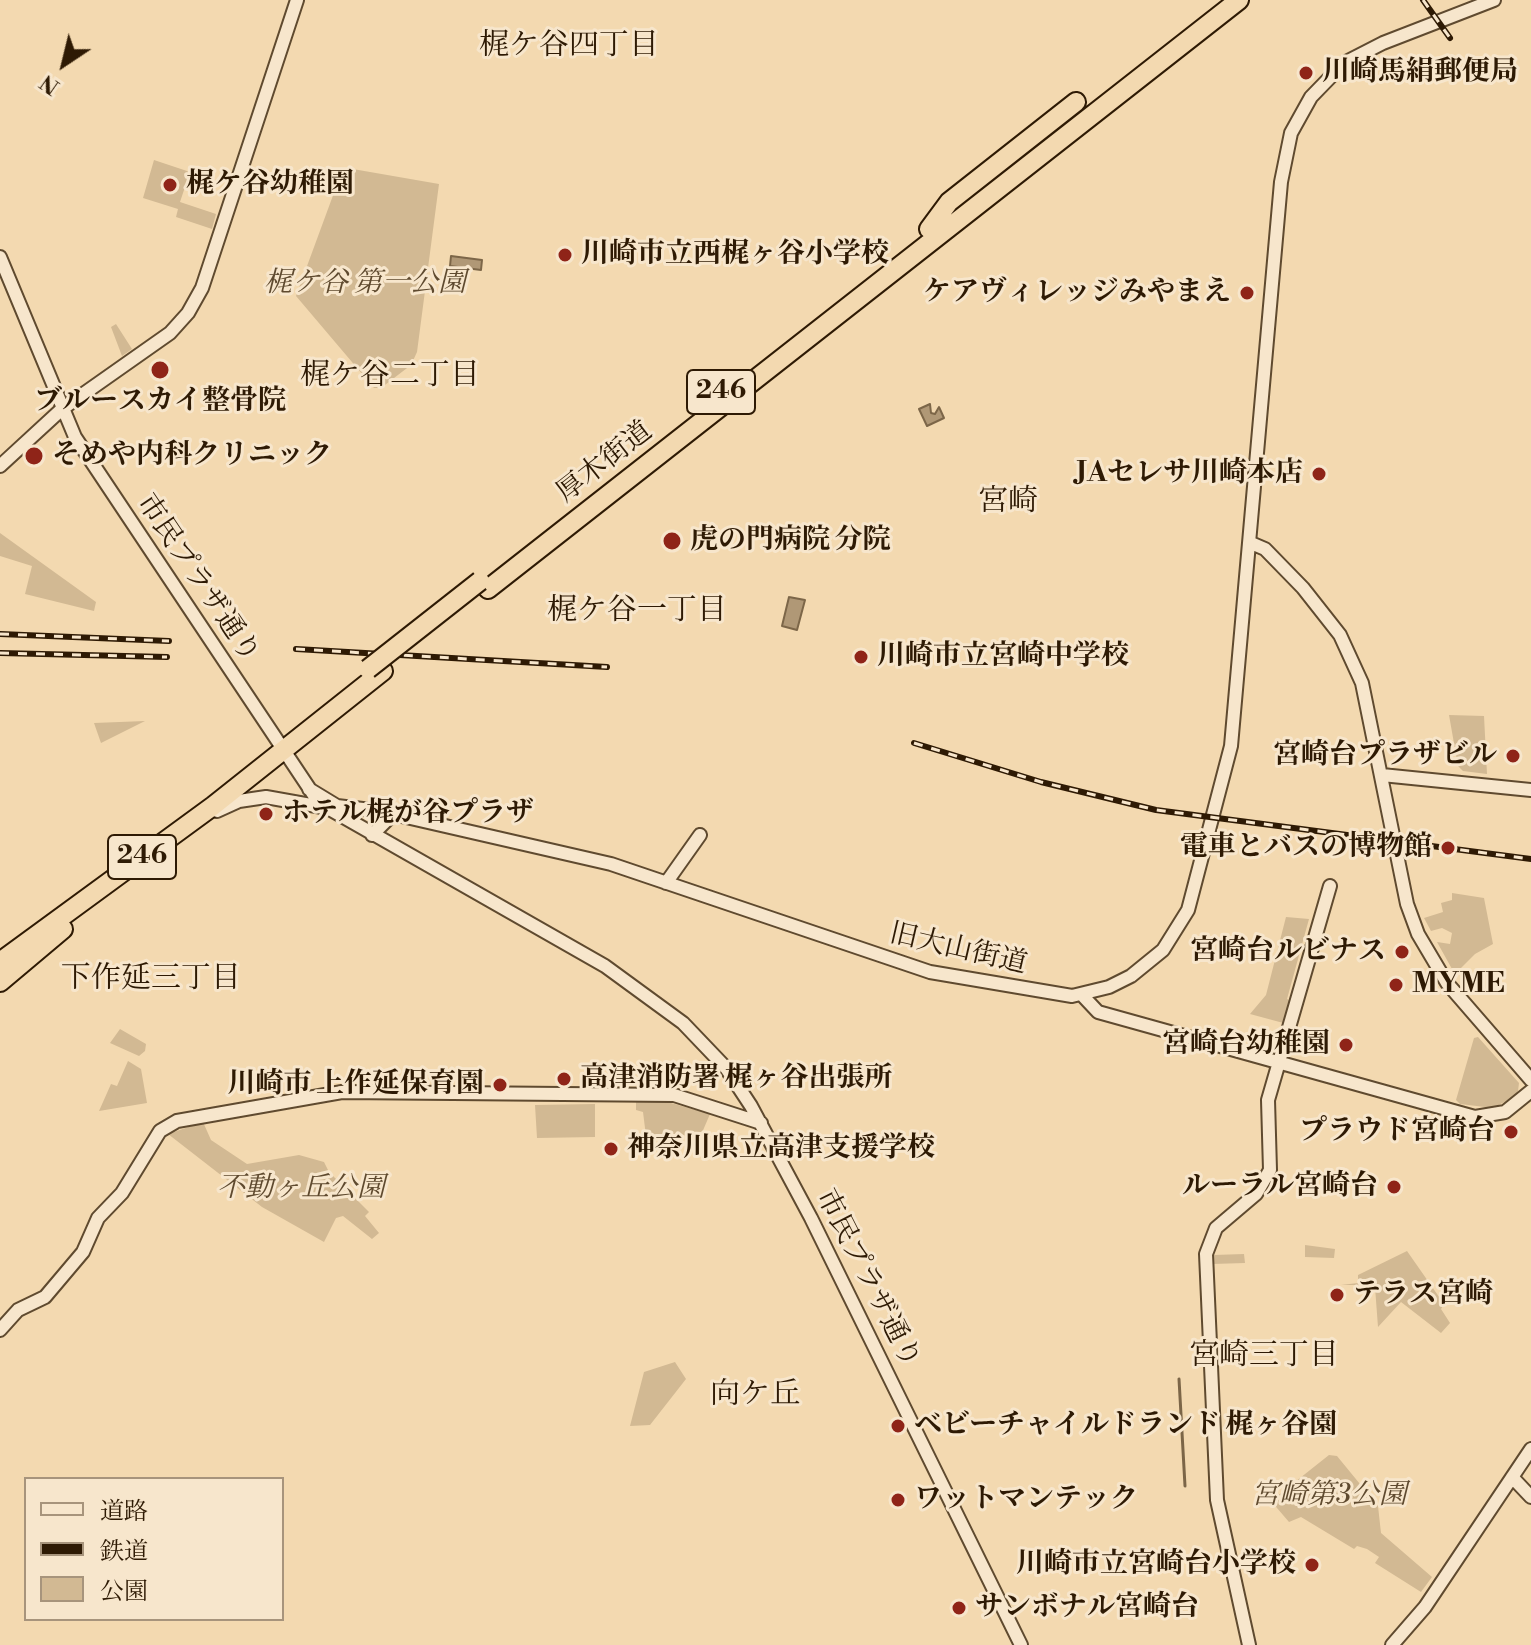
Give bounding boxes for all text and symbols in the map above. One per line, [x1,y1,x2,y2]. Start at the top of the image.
north arrow [24,24,104,104]
district label: 梶ケ谷四丁目 [479,29,659,65]
place label: 川崎馬絹郵便局 [1322,56,1518,90]
marker: 川崎馬絹郵便局 [1297,64,1315,82]
text: N [35,68,65,100]
place label: 梶ケ谷幼稚園 [186,168,354,202]
marker: 梶ケ谷幼稚園 [161,176,179,194]
place label: 川崎市立西梶ヶ谷小学校 [581,238,889,272]
marker: 川崎市立西梶ヶ谷小学校 [556,246,574,264]
park label: 梶ケ谷 第一公園 [264,267,466,301]
place label: ケアヴィレッジみやまえ [923,276,1231,310]
marker: ケアヴィレッジみやまえ [1238,284,1256,302]
marker: ブルースカイ整骨院 [149,359,171,381]
district label: 梶ケ谷二丁目 [300,359,480,395]
road number: 246 [687,370,755,414]
place label: ブルースカイ整骨院 [34,385,286,419]
street label: 厚木街道 [551,415,659,511]
place label: そめや内科クリニック [52,439,332,473]
marker: そめや内科クリニック [23,445,45,467]
place label: JAセレサ川崎本店 [1076,457,1303,491]
marker: JAセレサ川崎本店 [1310,465,1328,483]
district label: 宮崎 [978,485,1038,521]
street label: 市民プラザ通り [128,488,266,670]
place label: 虎の門病院 分院 [690,524,890,558]
marker: 虎の門病院 分院 [661,530,683,552]
district label: 梶ケ谷一丁目 [547,594,727,630]
place label: 川崎市立宮崎中学校 [877,640,1129,674]
marker: 川崎市立宮崎中学校 [852,648,870,666]
place label: 宮崎台プラザビル [1273,739,1497,773]
marker: 宮崎台プラザビル [1504,747,1522,765]
place label: ホテル梶が谷プラザ [282,797,534,831]
marker: ホテル梶が谷プラザ [257,805,275,823]
place label: 電車とバスの博物館 [1180,831,1432,865]
road number: 246 [108,835,176,879]
marker: 電車とバスの博物館 [1439,839,1457,857]
street label: 旧大山街道 [886,918,1030,982]
place label: 宮崎台ルビナス [1190,935,1386,969]
marker: 宮崎台ルビナス [1393,943,1411,961]
district label: 下作延三丁目 [61,962,241,998]
place label: MYME [1412,968,1505,1002]
marker: MYME [1387,976,1405,994]
place label: 宮崎台幼稚園 [1162,1028,1330,1062]
marker: 宮崎台幼稚園 [1337,1036,1355,1054]
place label: 高津消防署 梶ヶ谷出張所 [580,1062,892,1096]
place label: 川崎市 上作延保育園 [228,1068,484,1102]
marker: 高津消防署 梶ヶ谷出張所 [555,1070,573,1088]
marker: 川崎市 上作延保育園 [491,1076,509,1094]
place label: プラウド宮崎台 [1299,1115,1495,1149]
marker: プラウド宮崎台 [1502,1123,1520,1141]
place label: 神奈川県立高津支援学校 [627,1132,935,1166]
marker: 神奈川県立高津支援学校 [602,1140,620,1158]
place label: ルーラル宮崎台 [1182,1170,1378,1204]
park label: 不動ヶ丘公園 [217,1172,385,1206]
marker: ルーラル宮崎台 [1385,1178,1403,1196]
street label: 市民プラザ通り [808,1184,926,1374]
place label: テラス宮崎 [1353,1278,1493,1312]
marker: テラス宮崎 [1328,1286,1346,1304]
district label: 宮崎三丁目 [1189,1339,1339,1375]
district label: 向ケ丘 [710,1378,800,1414]
place label: ベビーチャイルドランド 梶ヶ谷園 [914,1409,1337,1443]
marker: ベビーチャイルドランド 梶ヶ谷園 [889,1417,907,1435]
legend [24,1477,284,1621]
park label: 宮崎第3公園 [1251,1479,1407,1513]
place label: ワットマンテック [914,1483,1138,1517]
marker: ワットマンテック [889,1491,907,1509]
text: 道路 [100,1497,148,1527]
text: 鉄道 [100,1537,148,1567]
place label: 川崎市立宮崎台小学校 [1016,1548,1296,1582]
marker: 川崎市立宮崎台小学校 [1303,1556,1321,1574]
text: 公園 [100,1577,148,1607]
place label: サンボナル宮崎台 [975,1591,1199,1625]
marker: サンボナル宮崎台 [950,1599,968,1617]

